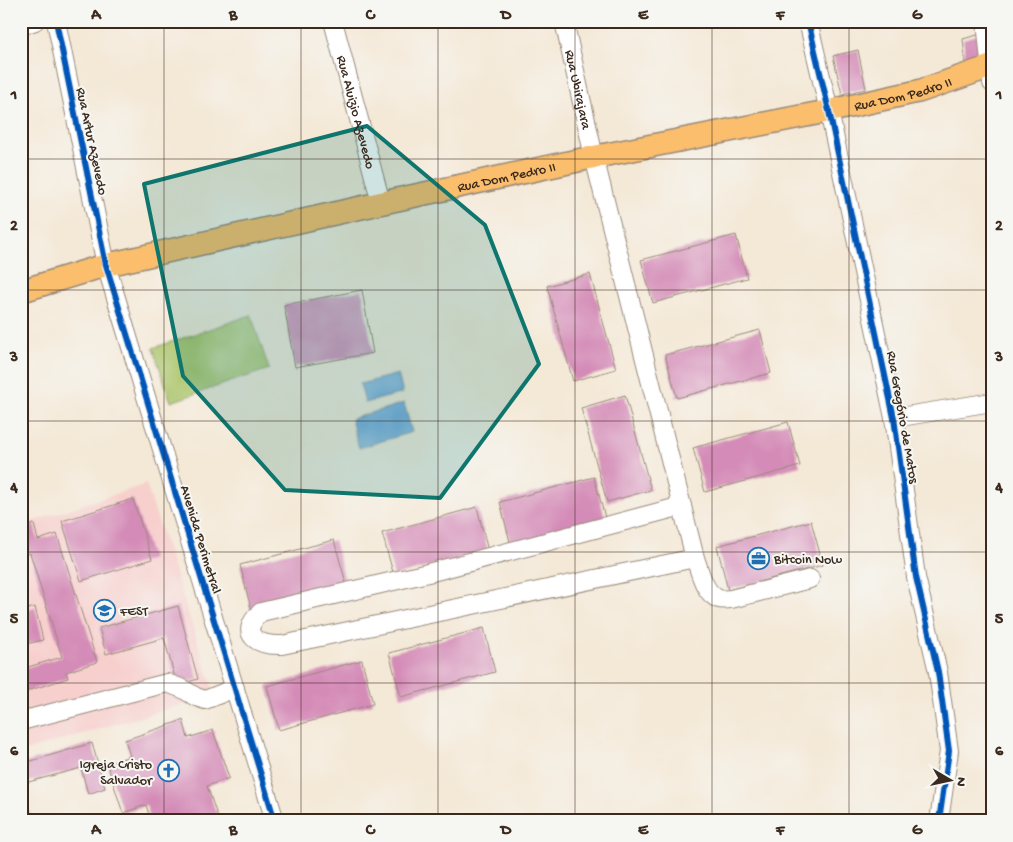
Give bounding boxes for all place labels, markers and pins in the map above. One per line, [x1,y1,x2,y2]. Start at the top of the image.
office icon: Bitcoin Now [746,546,770,570]
place label: Bitcoin Now [773,552,842,569]
school or university icon: FEST [92,598,116,622]
place label: FEST [119,604,148,621]
place label: Igreja Cristo Salvador [80,757,153,790]
church icon: Igreja Cristo Salvador [156,759,180,783]

